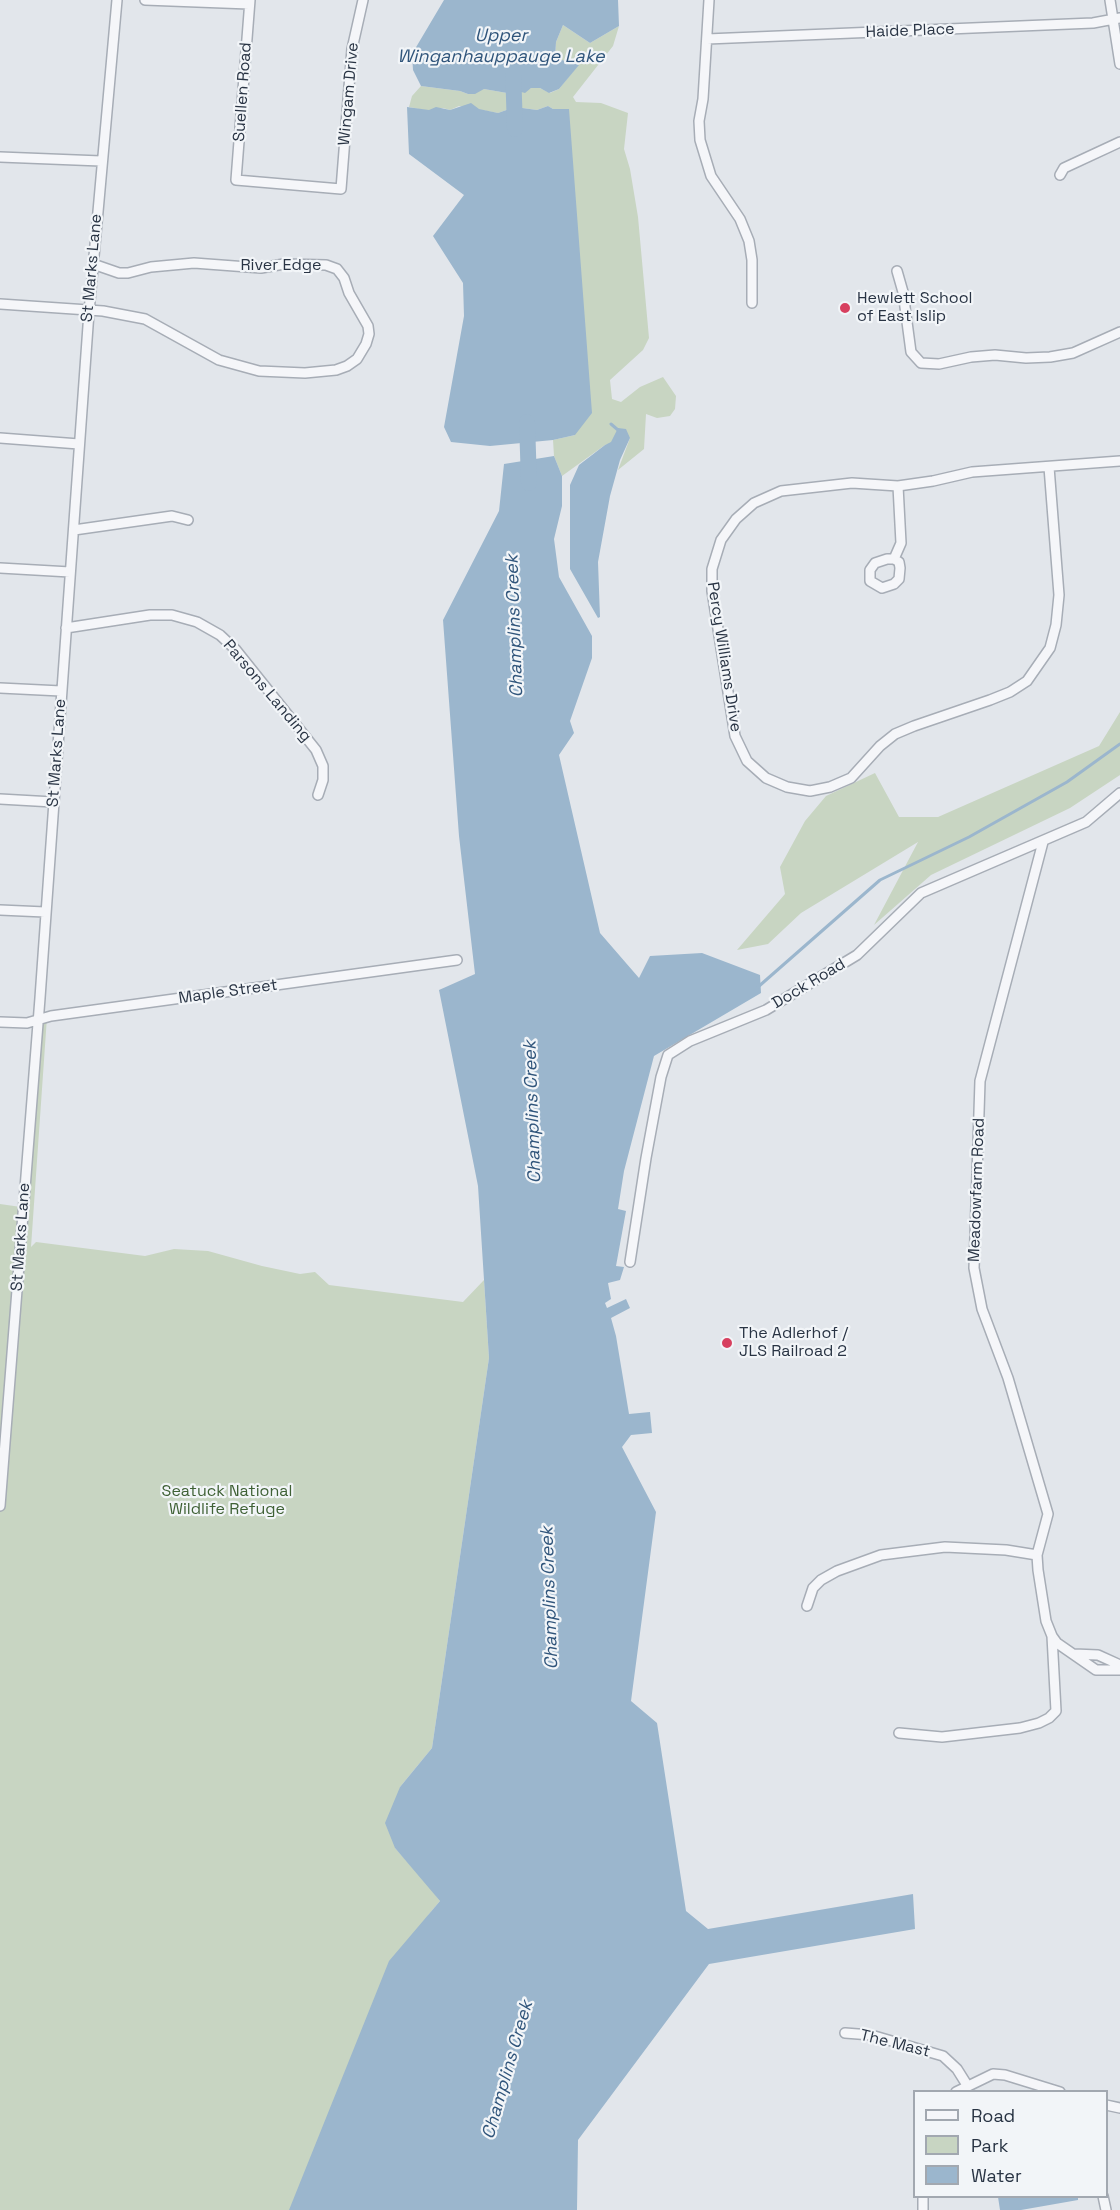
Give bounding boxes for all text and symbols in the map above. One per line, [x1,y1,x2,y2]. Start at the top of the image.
street label: Haide Place [865,20,955,42]
water label: Upper Winganhauppauge Lake [397,25,605,68]
street label: Suellen Road [230,42,256,142]
street label: Wingam Drive [335,42,363,146]
street label: St Marks Lane [78,213,106,323]
street label: River Edge [241,256,321,276]
place label: Hewlett School of East Islip [857,289,973,327]
marker: Hewlett School of East Islip [838,301,852,315]
water label: Champlins Creek [502,554,528,698]
street label: Percy Williams Drive [703,581,745,733]
street label: Parsons Landing [219,636,315,746]
street label: St Marks Lane [44,698,70,808]
street label: Dock Road [769,955,849,1013]
street label: Maple Street [177,976,279,1008]
water label: Champlins Creek [520,1040,546,1184]
street label: Meadowfarm Road [965,1117,989,1263]
street label: St Marks Lane [8,1182,34,1292]
place label: The Adlerhof / JLS Railroad 2 [739,1324,848,1362]
marker: The Adlerhof / JLS Railroad 2 [720,1336,734,1350]
park label: Seatuck National Wildlife Refuge [162,1482,292,1520]
water label: Champlins Creek [537,1526,563,1670]
water label: Champlins Creek [478,1998,538,2142]
street label: The Mast [858,2026,932,2062]
legend [913,2090,1108,2198]
text: Road [971,2104,1015,2127]
text: Park [971,2134,1008,2157]
text: Water [971,2164,1022,2187]

